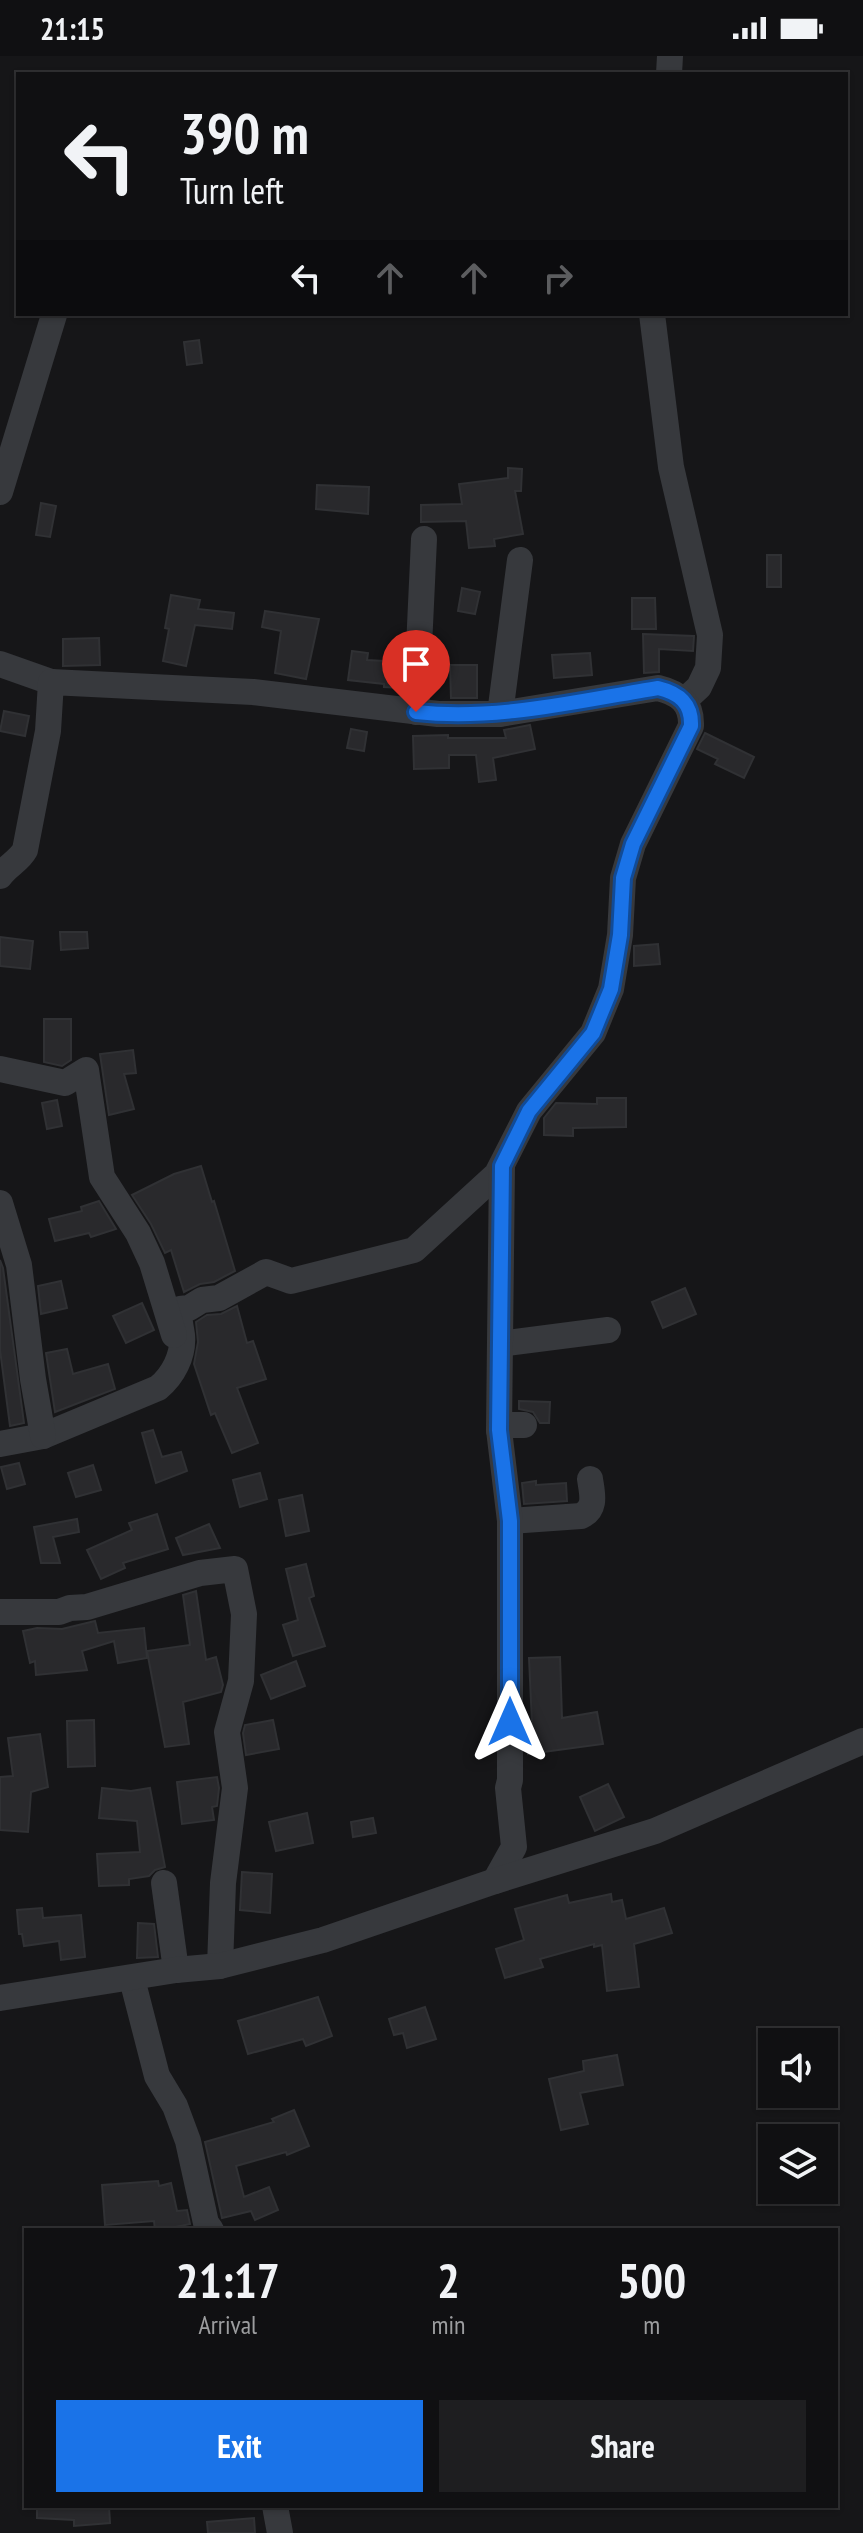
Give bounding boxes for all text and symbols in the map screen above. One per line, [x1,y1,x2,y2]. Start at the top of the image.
text: 21:15 [40,9,105,48]
text: 390 m [180,97,309,169]
icon: left [48,104,152,208]
text: Turn left [180,167,284,214]
icon: left [284,256,328,300]
icon: ahead [368,256,412,300]
icon: ahead [452,256,496,300]
icon: right [536,256,580,300]
pin [382,630,450,712]
icon: arrive [394,642,438,686]
position arrow [468,1680,552,1764]
map controls [758,2028,838,2204]
button: sound [758,2028,838,2108]
button: layers [758,2124,838,2204]
text: 21:17 [176,2249,280,2311]
text: 2 [437,2249,460,2311]
text: 500 [617,2249,686,2311]
text: Arrival [198,2308,257,2341]
text: min [431,2308,465,2341]
text: m [643,2308,660,2341]
button: Exit [56,2400,423,2492]
button: Share [439,2400,806,2492]

